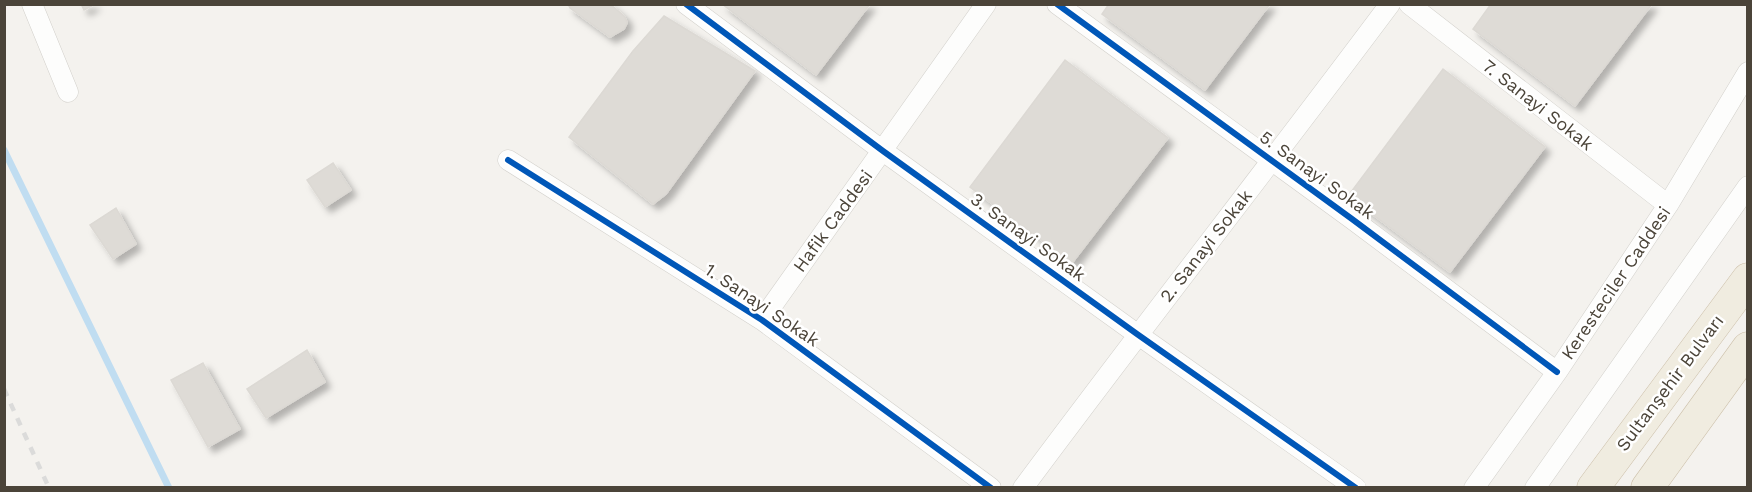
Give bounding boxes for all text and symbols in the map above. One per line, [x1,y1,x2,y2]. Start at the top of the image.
street label: 7. Sanayi Sokak [1479,55,1598,154]
street label: 5. Sanayi Sokak [1256,126,1379,223]
street label: Hafik Caddesi [789,166,877,276]
street label: 2. Sanayi Sokak [1155,185,1256,306]
street label: 3. Sanayi Sokak [967,188,1090,285]
street label: Keresteciler Caddesi [1557,202,1675,363]
street label: 1. Sanayi Sokak [701,259,823,351]
street label: Sultanşehir Bulvarı [1612,311,1728,455]

